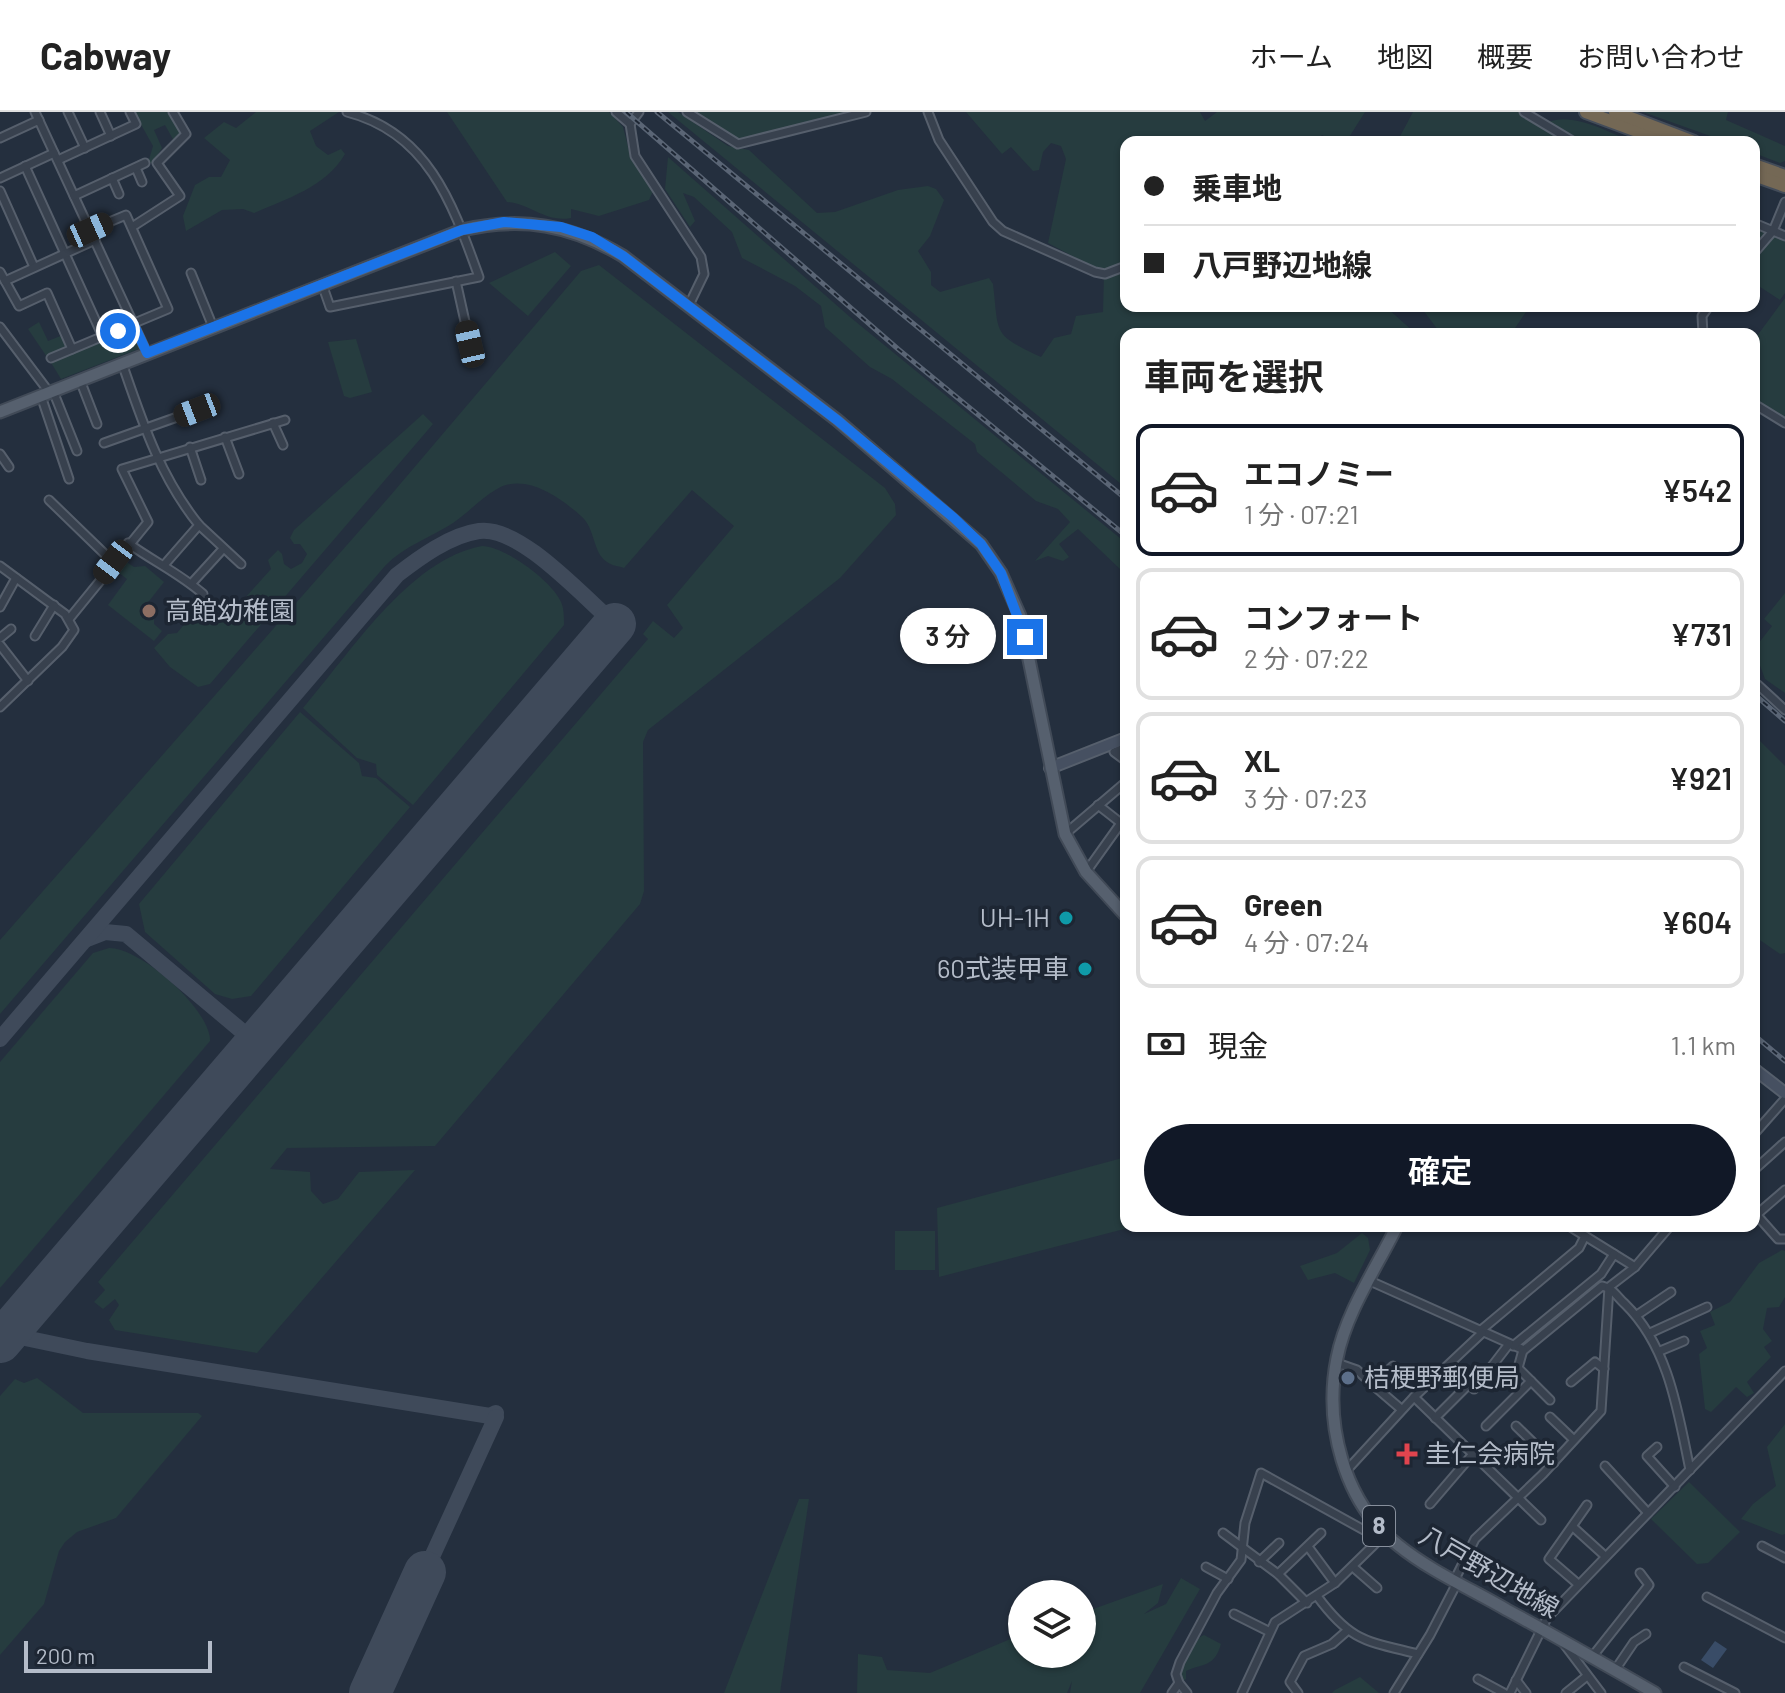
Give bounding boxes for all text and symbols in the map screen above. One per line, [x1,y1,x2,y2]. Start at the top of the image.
text: Cabway [40,32,171,78]
text: ホーム [1250,39,1333,73]
text: 地図 [1377,39,1433,73]
text: 概要 [1477,39,1533,73]
text: お問い合わせ [1577,39,1745,73]
text: 乗車地 [1192,169,1282,205]
car [63,209,117,251]
text: 八戸野辺地線 [1192,246,1372,282]
route start [100,313,136,349]
car [453,318,487,370]
text: 車両を選択 [1144,354,1324,397]
car [170,390,224,430]
icon: car [1148,454,1220,526]
text: エコノミー [1244,455,1394,491]
text: ¥542 [1661,472,1732,508]
text: 1 分 · 07:21 [1244,498,1359,529]
car [89,536,137,588]
place label: 高館幼稚園 [165,594,295,625]
icon: car [1148,598,1220,670]
text: コンフォート [1244,599,1423,635]
marker: 高館幼稚園 [140,602,158,620]
callout: 3 分 [901,609,997,665]
text: ¥731 [1670,616,1732,652]
route end [1007,619,1043,655]
text: 3 分 [925,620,971,651]
text: 2 分 · 07:22 [1244,642,1369,673]
icon: car [1148,742,1220,814]
text: XL [1244,742,1280,778]
text: ¥921 [1669,760,1732,796]
text: 3 分 · 07:23 [1244,782,1367,813]
icon: car [1148,886,1220,958]
text: Green [1244,886,1323,922]
place label: UH-1H [980,901,1050,932]
text: ¥604 [1661,904,1732,940]
marker: UH-1H [1057,909,1075,927]
text: 4 分 · 07:24 [1244,926,1369,957]
place label: 60式装甲車 [937,952,1069,983]
marker: 60式装甲車 [1076,960,1094,978]
icon: cash [1144,1022,1188,1066]
text: 現金 [1208,1027,1268,1063]
text: 1.1 km [1671,1029,1736,1060]
button: 確定 [1144,1124,1736,1216]
place label: 桔梗野郵便局 [1364,1361,1520,1392]
marker: 桔梗野郵便局 [1339,1369,1357,1387]
place label: 圭仁会病院 [1425,1437,1555,1468]
marker: 圭仁会病院 [1396,1443,1418,1465]
road number: 8 [1363,1506,1395,1546]
street label: 八戸野辺地線 [1414,1518,1565,1623]
map controls [1008,1580,1096,1668]
button: layers [1008,1580,1096,1668]
scale bar [24,1637,212,1673]
text: 200 m [36,1642,95,1668]

